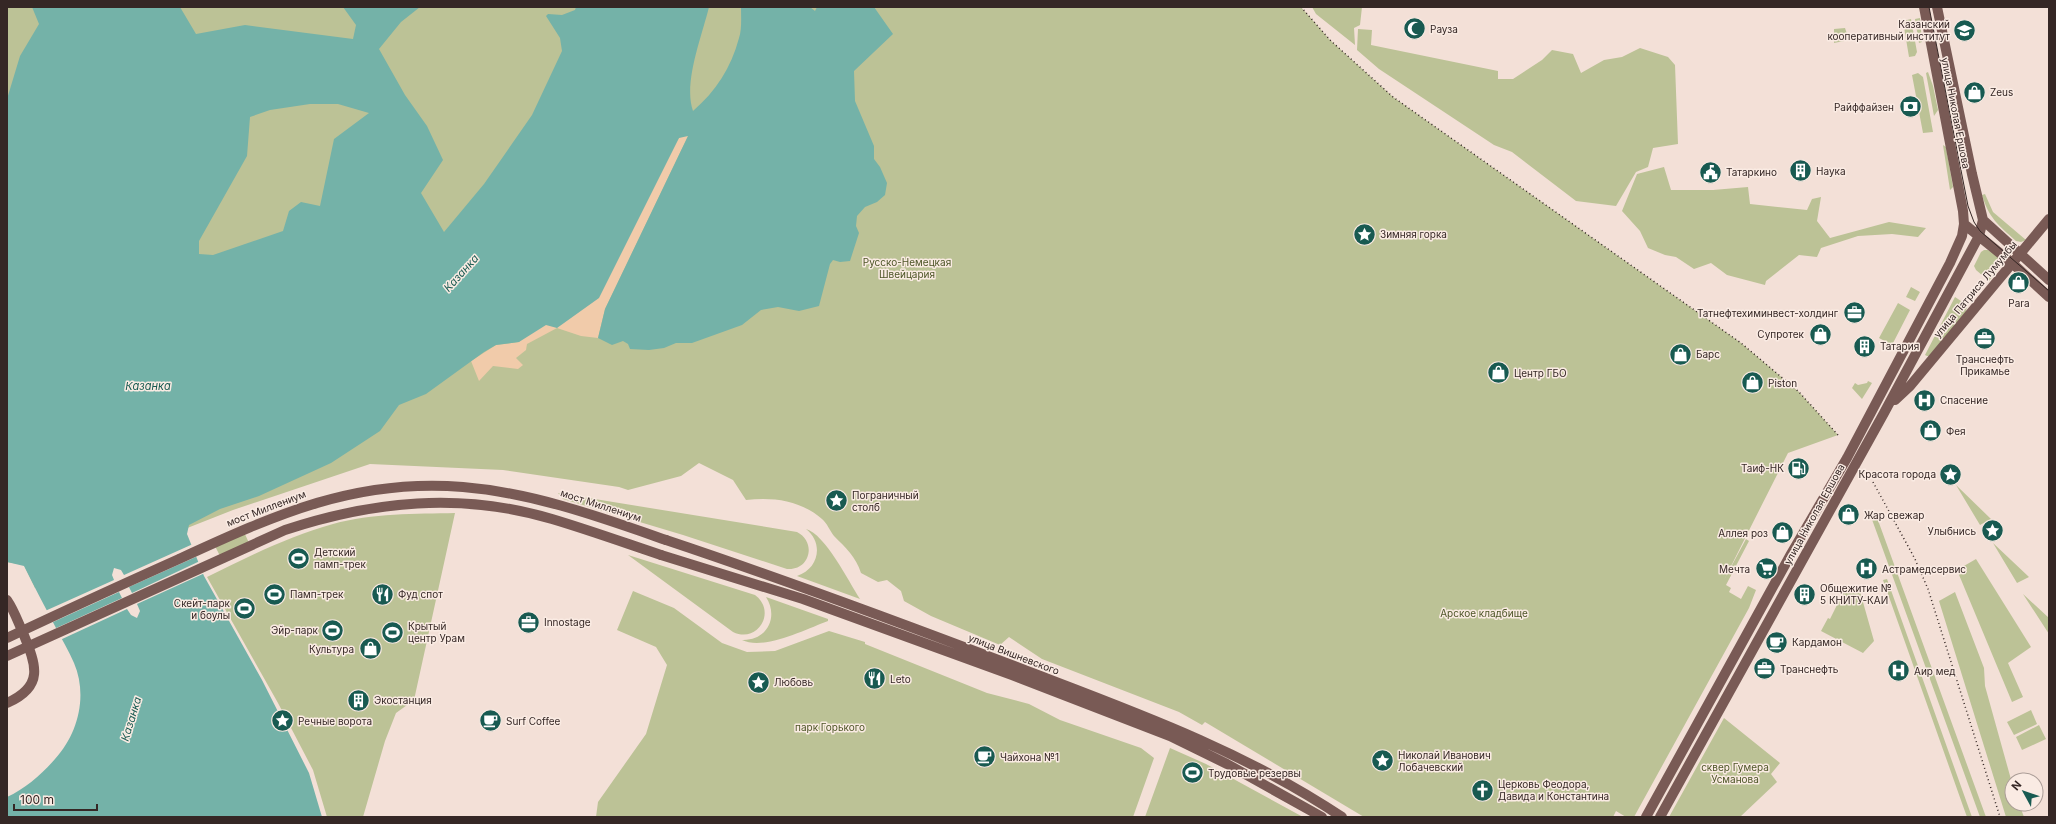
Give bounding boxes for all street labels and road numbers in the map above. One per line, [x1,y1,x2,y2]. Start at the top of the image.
street label: улица Николая Ершова [1939,56,1973,170]
street label: улица Патриса Лумумбы [1931,238,2019,340]
street label: улица Николая Ершова [1781,462,1847,566]
street label: мост Миллениум [559,486,643,524]
street label: мост Миллениум [225,487,307,529]
street label: улица Вишневского [967,631,1061,677]

